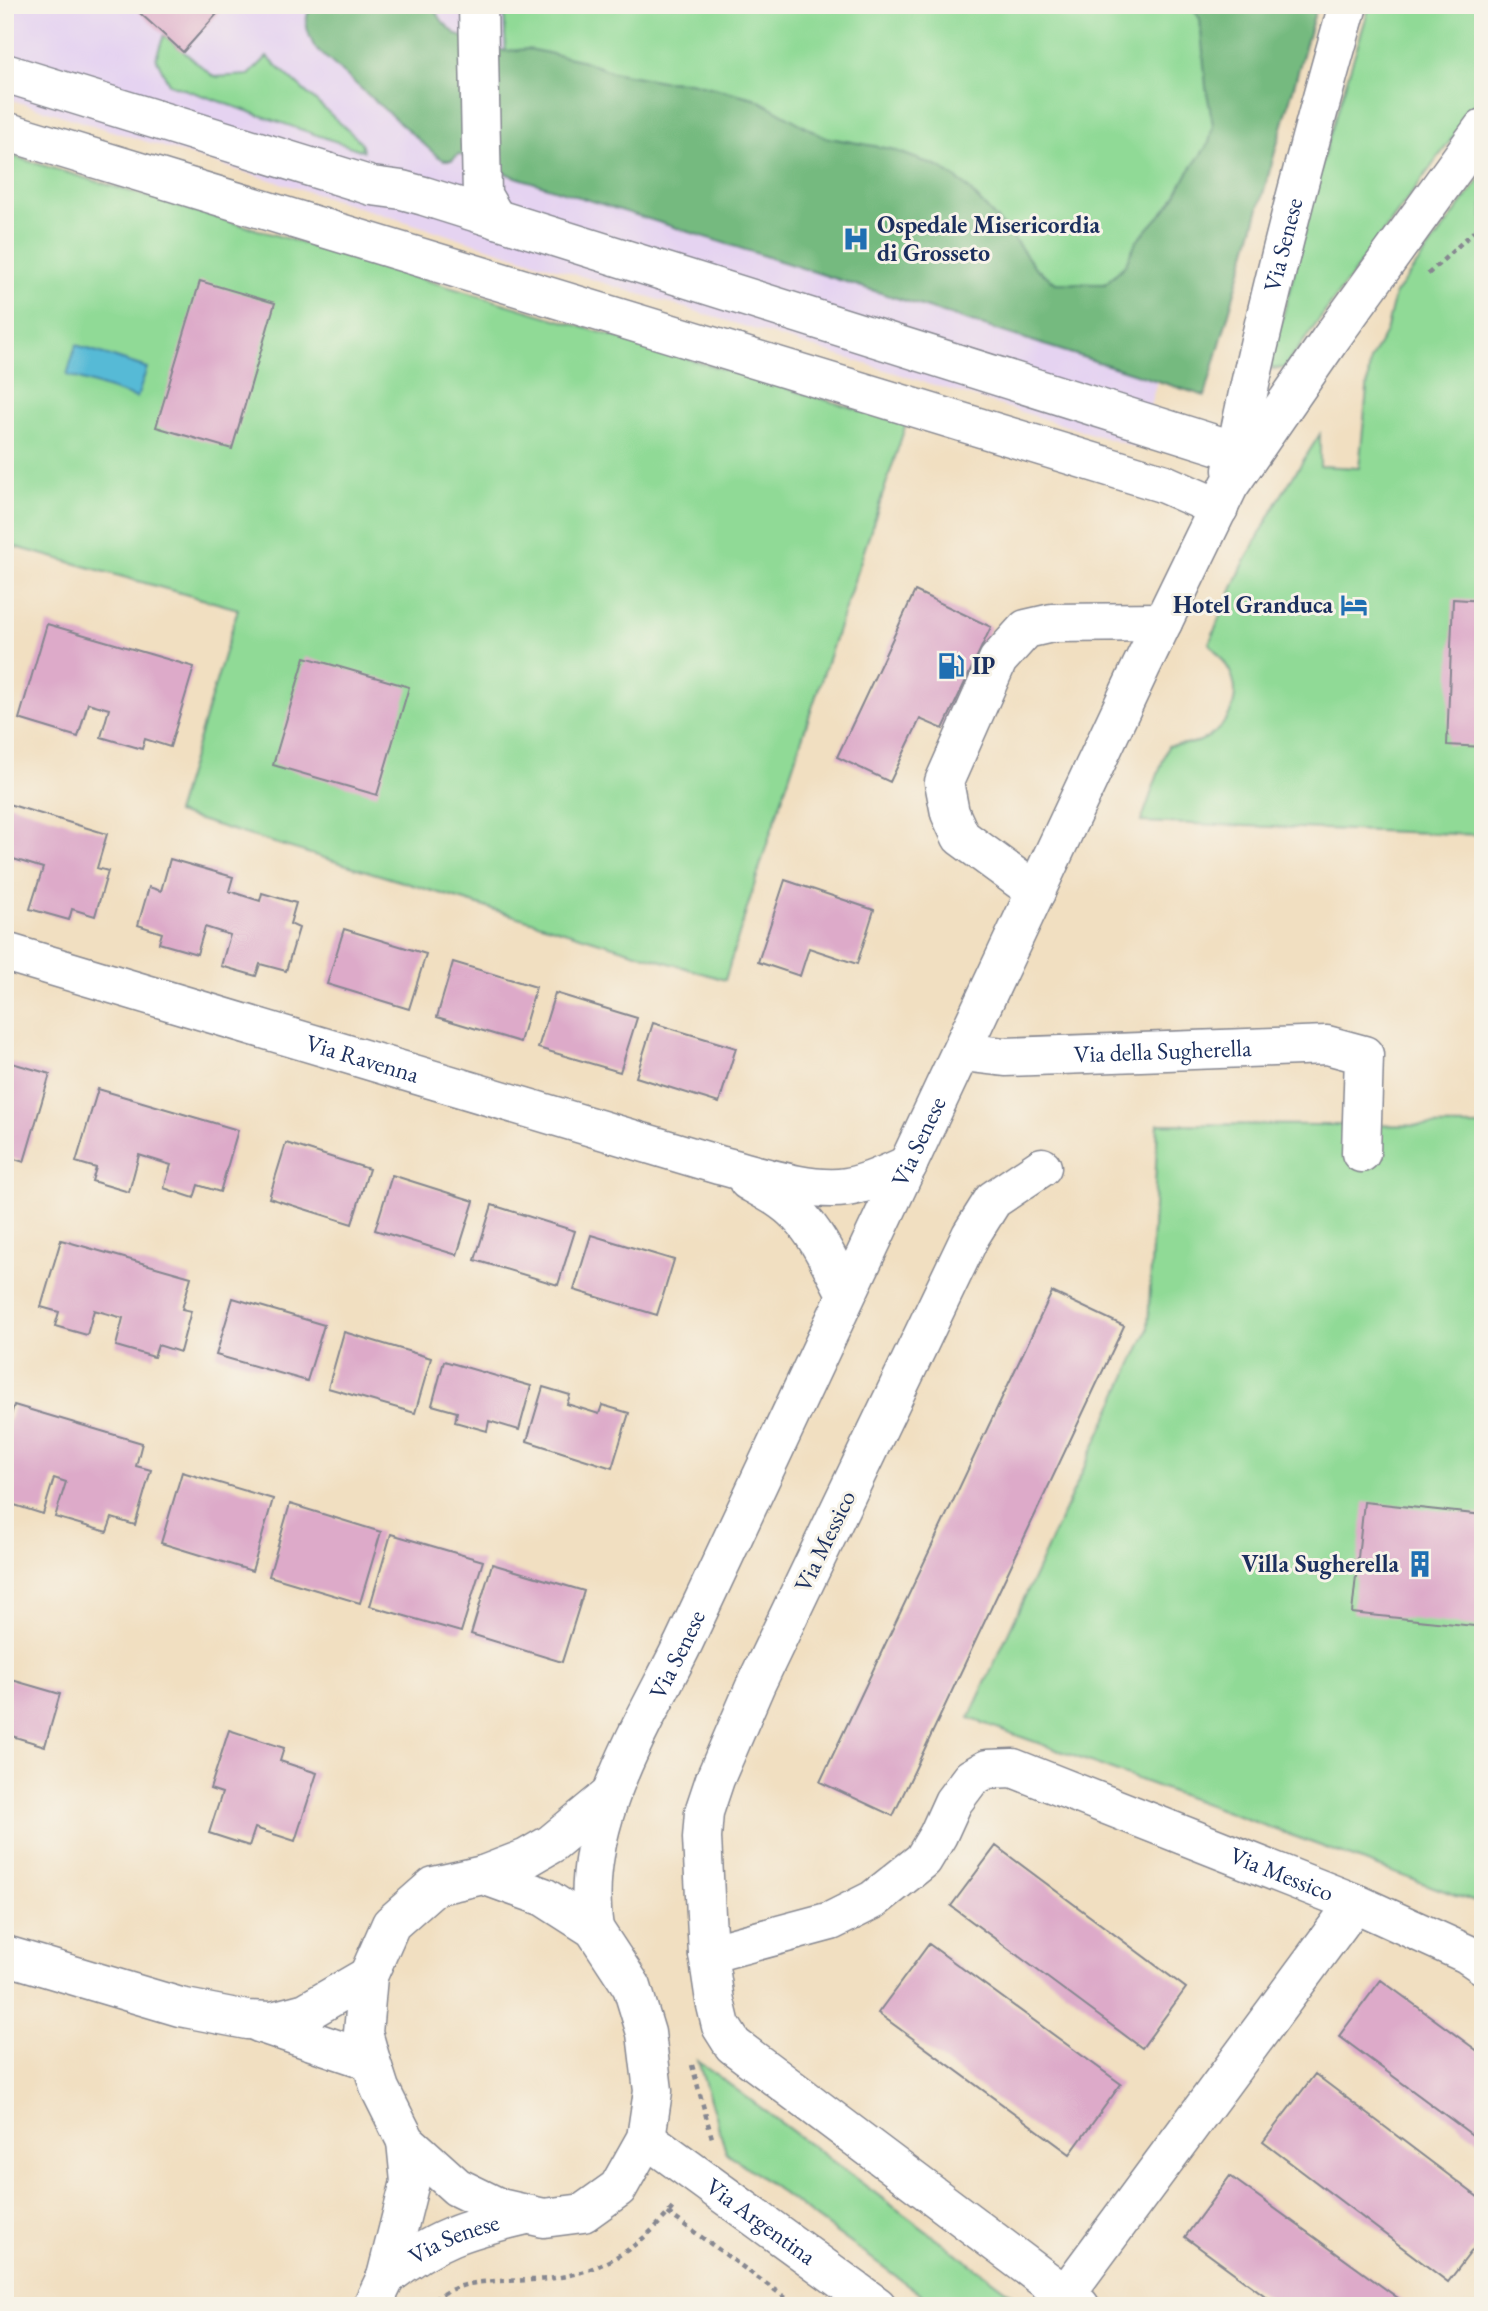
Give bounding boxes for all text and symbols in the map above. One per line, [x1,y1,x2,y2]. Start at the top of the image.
street label: Via Senese [1256,194,1309,295]
place label: Ospedale Misericordia di Grosseto [877,209,1101,268]
hospital icon: Ospedale Misericordia di Grosseto [841,224,871,254]
place label: Hotel Granduca [1173,589,1333,620]
hotel icon: Hotel Granduca [1339,590,1369,620]
place label: IP [972,650,995,681]
fuel station icon: IP [936,651,966,681]
street label: Via Ravenna [302,1027,423,1090]
street label: Via della Sugherella [1073,1032,1252,1069]
street label: Via Senese [884,1091,953,1191]
street label: Via Messico [787,1485,862,1597]
place label: Villa Sugherella [1241,1548,1399,1580]
building icon: Villa Sugherella [1405,1549,1435,1579]
street label: Via Senese [642,1605,712,1704]
street label: Via Messico [1225,1839,1338,1908]
street label: Via Argentina [700,2171,823,2272]
street label: Via Senese [403,2206,502,2271]

